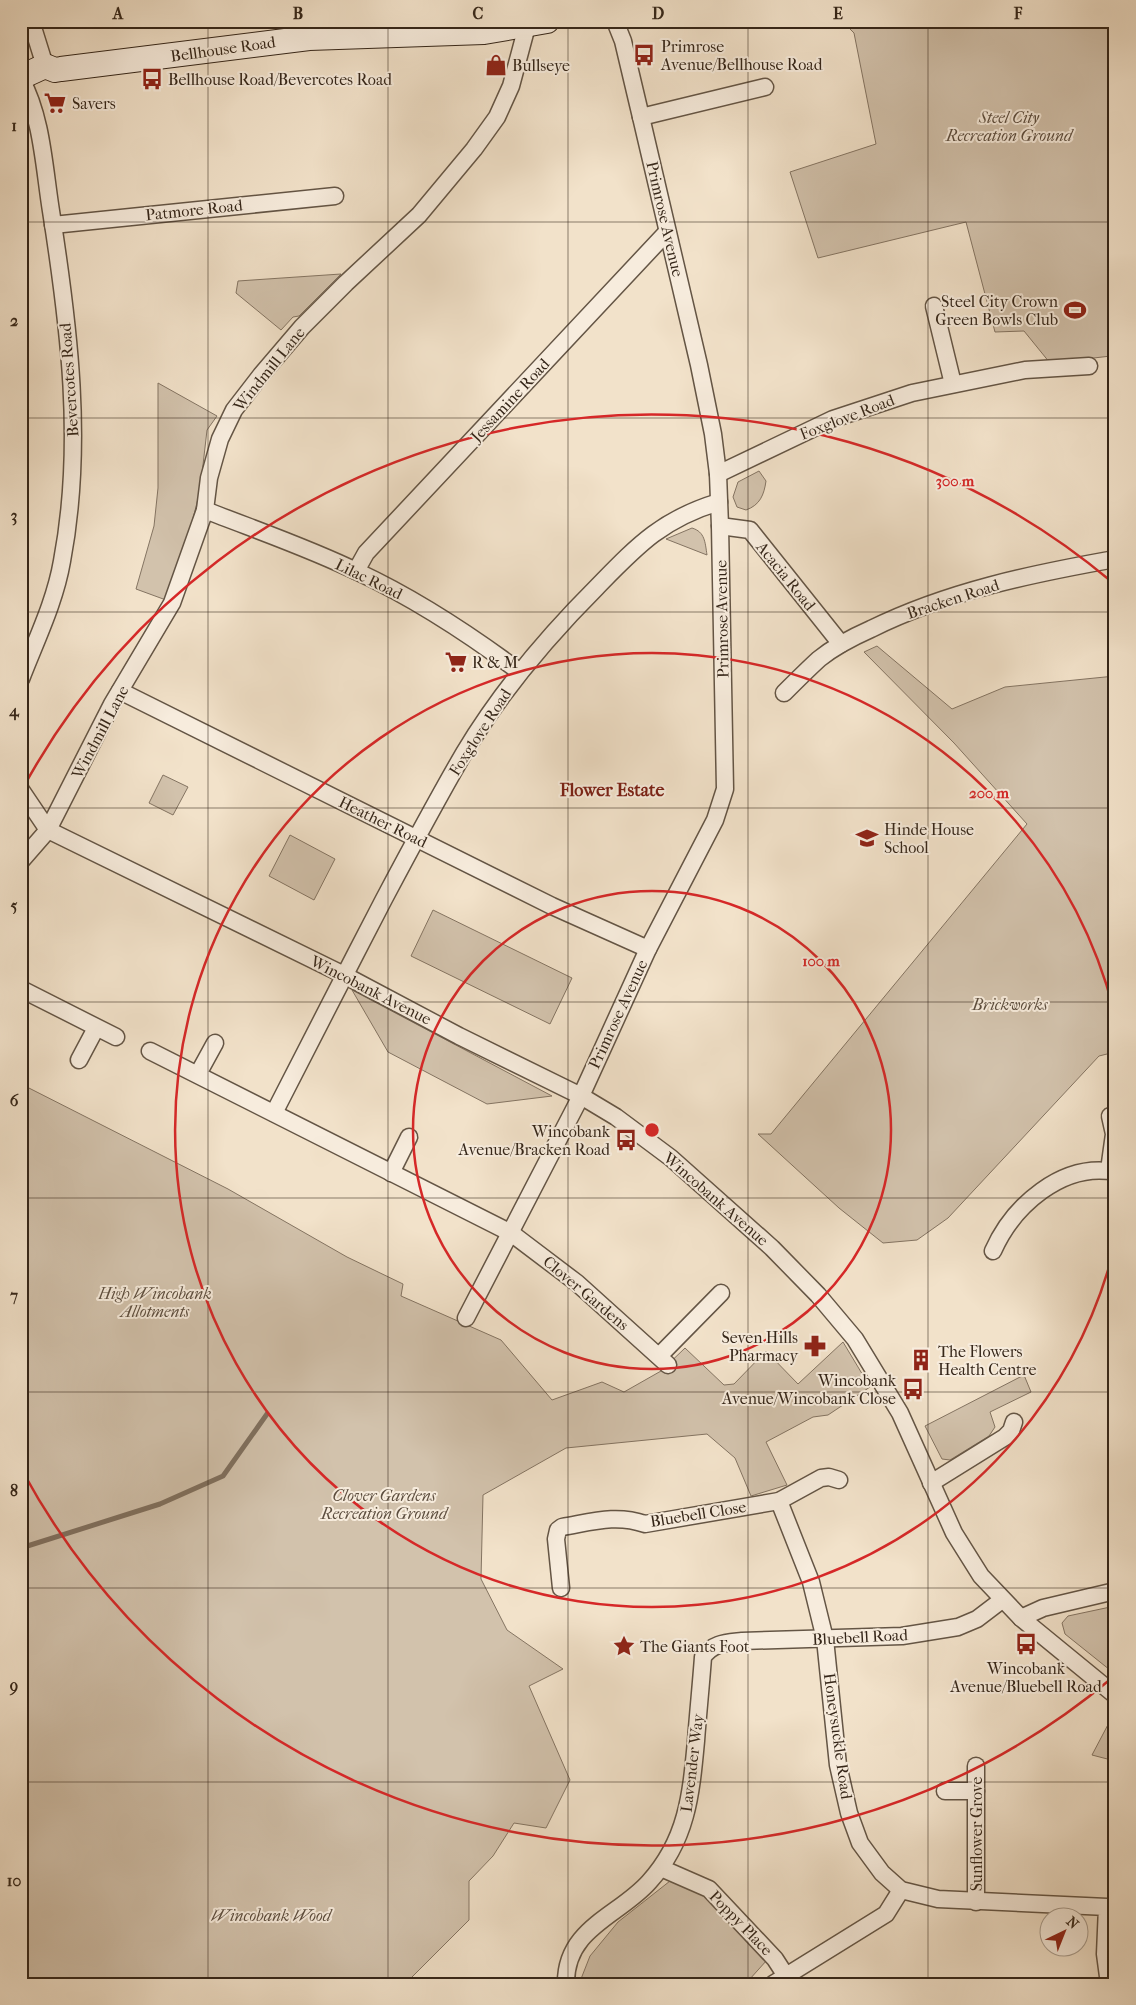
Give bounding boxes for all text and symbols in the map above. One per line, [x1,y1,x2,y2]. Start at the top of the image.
text: A [112,4,124,23]
text: B [293,4,303,23]
text: C [473,4,484,23]
text: D [652,4,664,23]
text: E [833,4,843,23]
text: F [1013,4,1023,23]
street label: Bellhouse Road [169,32,277,66]
place label: Primrose Avenue/Bellhouse Road [660,37,823,74]
bus stop icon: Primrose Avenue/Bellhouse Road [631,42,657,68]
shop icon: Bullseye [483,52,509,78]
place label: Bullseye [512,56,570,75]
bus stop icon: Bellhouse Road/Bevercotes Road [139,66,165,92]
place label: Bellhouse Road/Bevercotes Road [168,70,392,89]
supermarket icon: Savers [42,90,68,116]
place label: Savers [72,94,116,113]
park label: Steel City Recreation Ground [945,108,1074,145]
text: 1 [11,116,17,135]
street label: Primrose Avenue [642,159,688,279]
street label: Patmore Road [145,195,244,225]
place label: Steel City Crown Green Bowls Club [935,292,1059,329]
sports icon: Steel City Crown Green Bowls Club [1062,297,1088,323]
text: 2 [10,311,18,330]
street label: Bevercotes Road [56,322,82,438]
street label: Windmill Lane [229,323,309,416]
street label: Jessamine Road [465,354,554,447]
street label: Foxglove Road [797,390,897,444]
text: 300 m [936,472,975,490]
text: 3 [11,506,17,526]
street label: Acacia Road [752,537,820,614]
street label: Lilac Road [332,555,406,604]
street label: Primrose Avenue [711,560,733,678]
street label: Bracken Road [904,575,1002,623]
supermarket icon: R & M [443,649,469,675]
place label: R & M [472,653,519,672]
street label: Windmill Lane [67,682,133,783]
street label: Foxglove Road [445,685,515,779]
text: 4 [8,701,20,721]
district label: Flower Estate [559,780,664,801]
text: 200 m [969,784,1009,802]
street label: Heather Road [336,792,431,852]
place label: Hinde House School [884,820,974,857]
school or university icon: Hinde House School [854,825,880,851]
text: 5 [11,896,18,915]
street label: Wincobank Avenue [307,951,435,1029]
text: 100 m [802,952,840,970]
street label: Primrose Avenue [584,956,652,1072]
park label: Brickworks [971,995,1049,1014]
text: 6 [10,1091,19,1110]
centre of rings [643,1121,661,1139]
place label: Wincobank Avenue/Bracken Road [458,1122,611,1159]
bus stop icon: Wincobank Avenue/Bracken Road [613,1127,639,1153]
street label: Wincobank Avenue [659,1148,772,1250]
street label: Clover Gardens [539,1252,633,1334]
park label: High Wincobank Allotments [97,1284,212,1321]
text: 7 [9,1286,18,1305]
place label: Seven Hills Pharmacy [722,1328,798,1365]
pharmacy icon: Seven Hills Pharmacy [802,1333,828,1359]
place label: The Flowers Health Centre [938,1342,1037,1379]
building icon: The Flowers Health Centre [908,1347,934,1373]
place label: Wincobank Avenue/Wincobank Close [721,1371,897,1408]
bus stop icon: Wincobank Avenue/Wincobank Close [900,1376,926,1402]
text: 8 [10,1481,18,1500]
park label: Clover Gardens Recreation Ground [320,1486,449,1523]
street label: Bluebell Close [649,1497,748,1531]
street label: Bluebell Road [812,1625,909,1649]
bus stop icon: Wincobank Avenue/Bluebell Road [1013,1631,1039,1657]
place icon: The Giants Foot [611,1633,637,1659]
place label: The Giants Foot [640,1637,750,1656]
place label: Wincobank Avenue/Bluebell Road [949,1659,1102,1696]
street label: Honeysuckle Road [820,1672,856,1801]
text: 9 [9,1676,18,1696]
street label: Lavender Way [677,1712,708,1813]
street label: Sunflower Grove [967,1777,986,1891]
text: 10 [7,1871,21,1890]
street label: Poppy Place [705,1887,777,1959]
park label: Wincobank Wood [211,1906,333,1925]
north arrow [1038,1908,1088,1958]
text: N [1063,1913,1082,1933]

